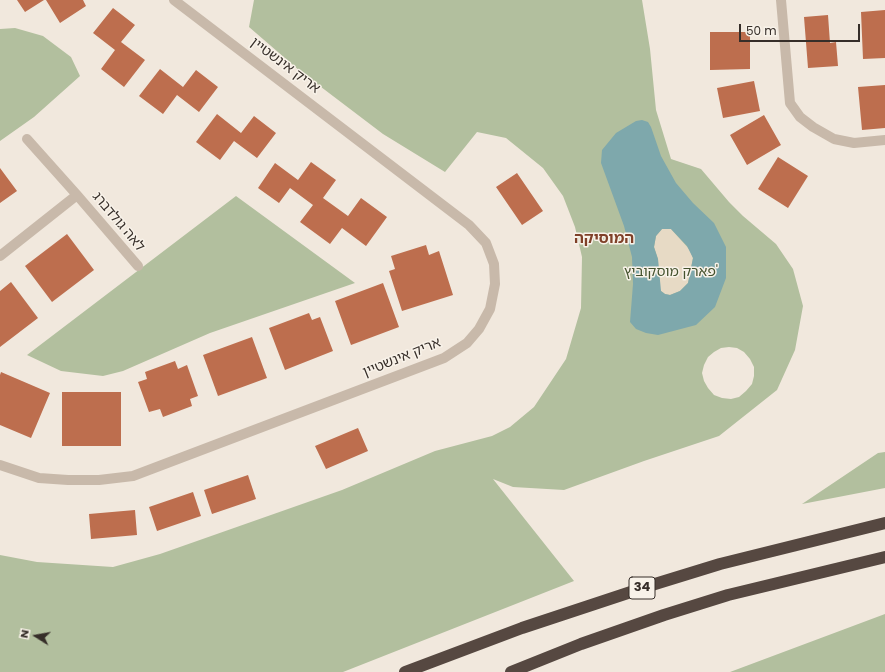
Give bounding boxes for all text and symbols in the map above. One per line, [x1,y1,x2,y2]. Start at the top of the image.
scale bar [741,16,862,42]
text: 50 m [746,22,777,39]
street label: אריק אינשטיין [247,34,323,98]
street label: לאה גולדברג [88,189,148,255]
district label: המוסיקה [574,230,634,248]
park label: פארק מוסקוביץ' [624,264,718,280]
street label: אריק אינשטיין [361,335,443,381]
road number: 34 [629,577,655,599]
north arrow [16,616,56,656]
text: N [16,628,33,639]

